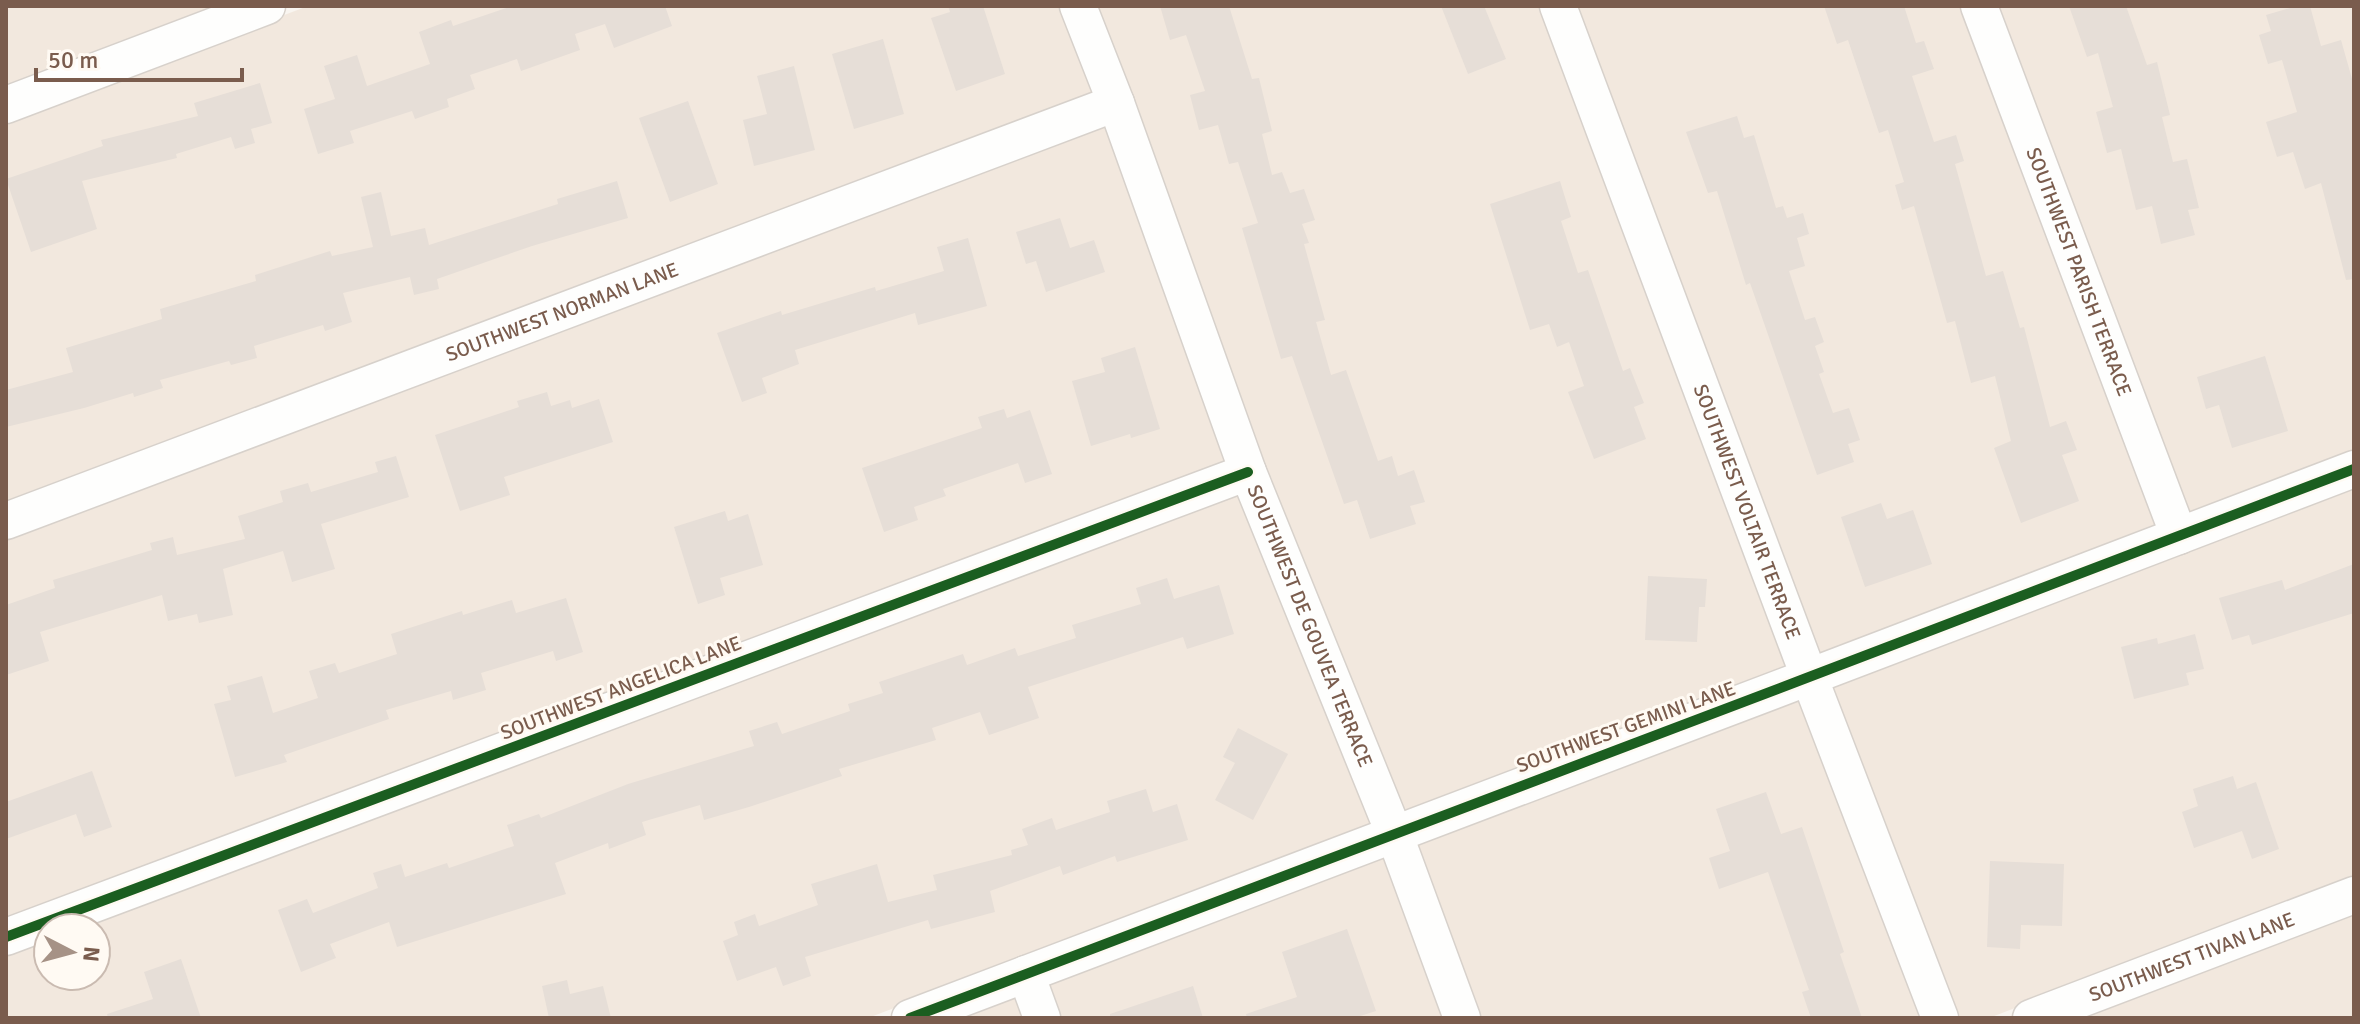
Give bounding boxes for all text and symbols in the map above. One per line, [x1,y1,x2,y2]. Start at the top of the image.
scale bar [36,32,242,82]
text: 50 m [48,45,98,75]
street label: SOUTHWEST PARISH TERRACE [2021,144,2138,400]
street label: SOUTHWEST NORMAN LANE [442,256,682,367]
street label: SOUTHWEST VOLTAIR TERRACE [1688,381,1806,643]
street label: SOUTHWEST DE GOUVEA TERRACE [1242,481,1378,771]
street label: SOUTHWEST ANGELICA LANE [497,630,745,746]
street label: SOUTHWEST GEMINI LANE [1513,676,1739,778]
street label: SOUTHWEST TIVAN LANE [2085,906,2298,1007]
north arrow [32,912,112,992]
text: N [77,945,106,963]

